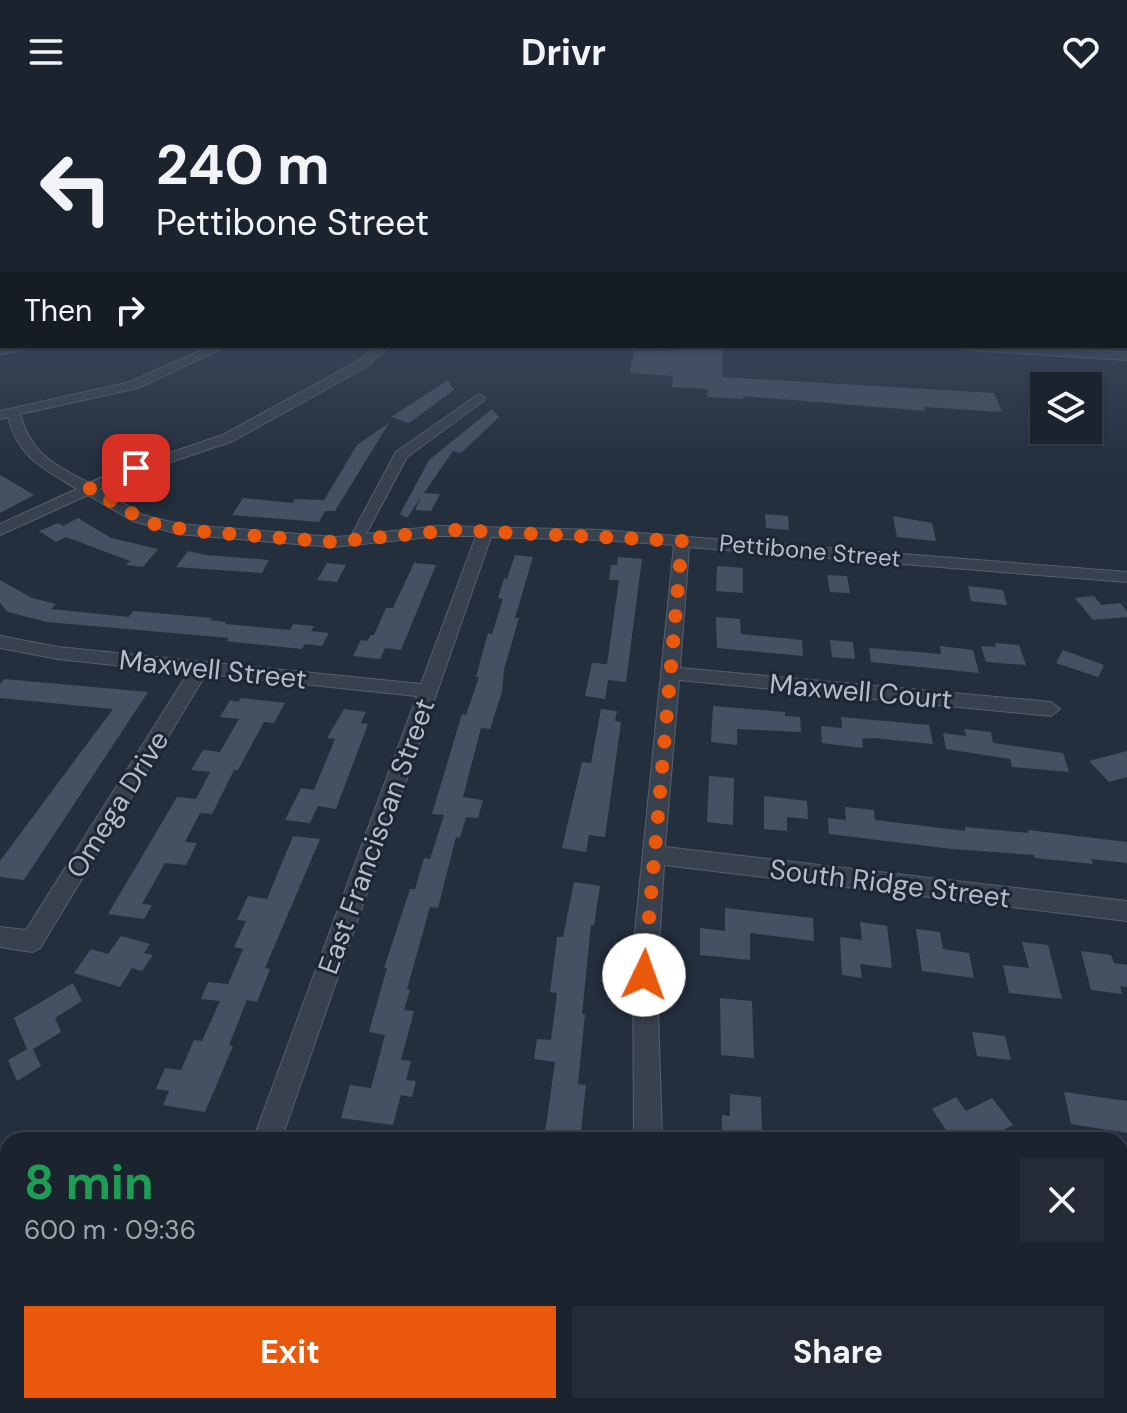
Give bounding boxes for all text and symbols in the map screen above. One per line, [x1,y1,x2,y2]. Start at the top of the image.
text: Drivr [521,29,606,76]
icon: menu [24,30,68,74]
icon: heart [1059,30,1103,74]
text: 240 m [156,128,330,201]
icon: left [24,136,128,240]
text: Pettibone Street [156,199,429,246]
icon: right [108,288,152,332]
text: Then [24,291,92,330]
map controls [1030,372,1102,444]
button: layers [1030,372,1102,444]
pin [102,434,170,502]
icon: arrive [114,446,158,490]
street label: Pettibone Street [718,527,902,574]
street label: Maxwell Street [117,641,309,698]
street label: Maxwell Court [768,665,954,718]
street label: East Franciscan Street [309,693,444,979]
street label: Omega Drive [57,724,177,885]
street label: South Ridge Street [768,850,1012,917]
position arrow [602,933,686,1017]
text: 8 min [24,1151,154,1214]
button: close [1020,1158,1104,1242]
text: 600 m · 09:36 [24,1213,196,1247]
button: Exit [24,1306,556,1398]
button: Share [572,1306,1104,1398]

